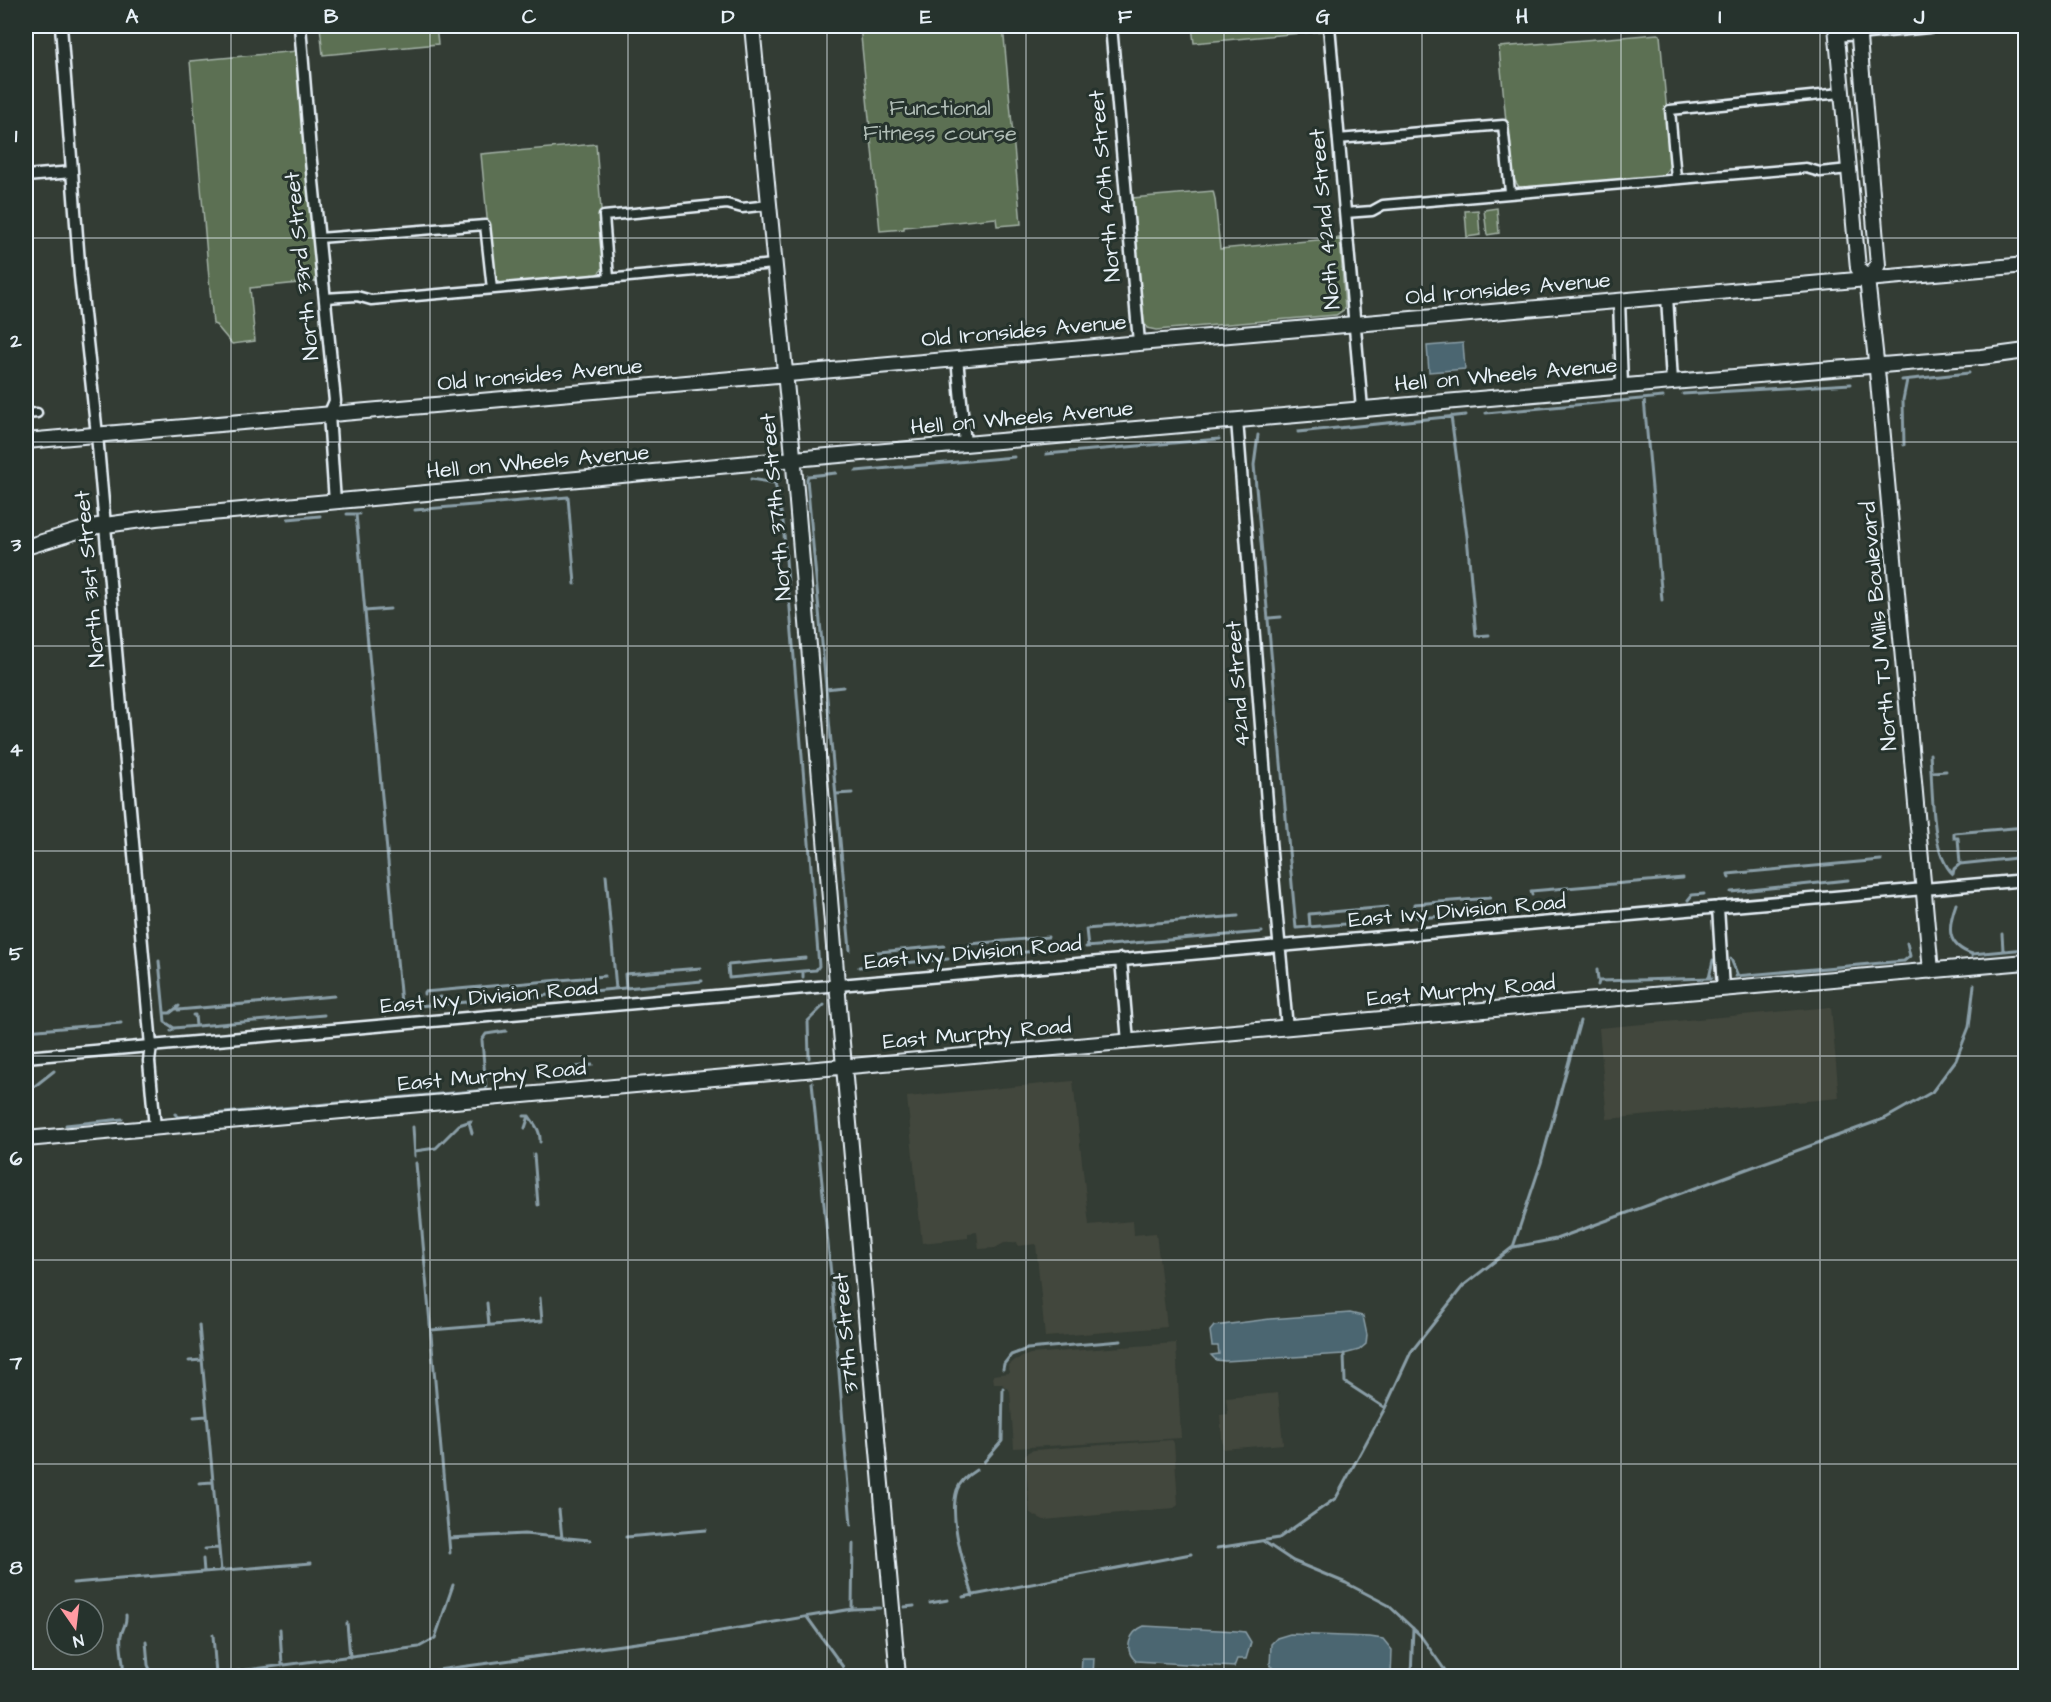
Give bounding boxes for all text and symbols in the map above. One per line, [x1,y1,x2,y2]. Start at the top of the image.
text: A [126,3,139,31]
text: B [324,3,339,31]
text: C [522,3,537,31]
text: D [722,3,735,31]
text: E [920,3,932,31]
text: F [1118,3,1133,31]
text: G [1316,3,1330,31]
text: H [1516,3,1528,31]
text: I [1718,3,1722,31]
text: J [1913,3,1925,31]
street label: North 40th Street [1081,89,1129,283]
park label: Functional Fitness course [863,93,1017,149]
text: 1 [15,122,18,150]
street label: Noth 42nd Street [1302,127,1348,311]
street label: North 33rd Street [277,170,327,362]
street label: Old Ironsides Avenue [1404,265,1612,313]
street label: Old Ironsides Avenue [920,307,1128,355]
text: 2 [9,327,22,355]
street label: Hell on Wheels Avenue [1393,350,1619,400]
street label: Old Ironsides Avenue [436,351,644,399]
street label: Hell on Wheels Avenue [909,393,1135,443]
street label: North 37th Street [752,412,800,602]
street label: Hell on Wheels Avenue [425,437,651,487]
street label: North 31st Street [67,489,113,669]
street label: North TJ Mills Boulevard [1853,500,1905,752]
text: 3 [10,531,22,559]
street label: 42nd Street [1218,620,1258,748]
text: 4 [9,736,23,764]
street label: East Ivy Division Road [1347,886,1567,937]
street label: East Ivy Division Road [863,928,1083,979]
text: 5 [9,940,24,968]
street label: East Murphy Road [1365,967,1557,1016]
street label: East Ivy Division Road [379,972,599,1023]
street label: East Murphy Road [881,1010,1073,1059]
street label: East Murphy Road [396,1052,588,1101]
text: 6 [10,1145,23,1173]
street label: 37th Street [825,1271,867,1395]
text: 7 [9,1349,23,1377]
text: 8 [10,1554,23,1582]
north arrow [45,1597,105,1657]
text: N [71,1629,86,1652]

